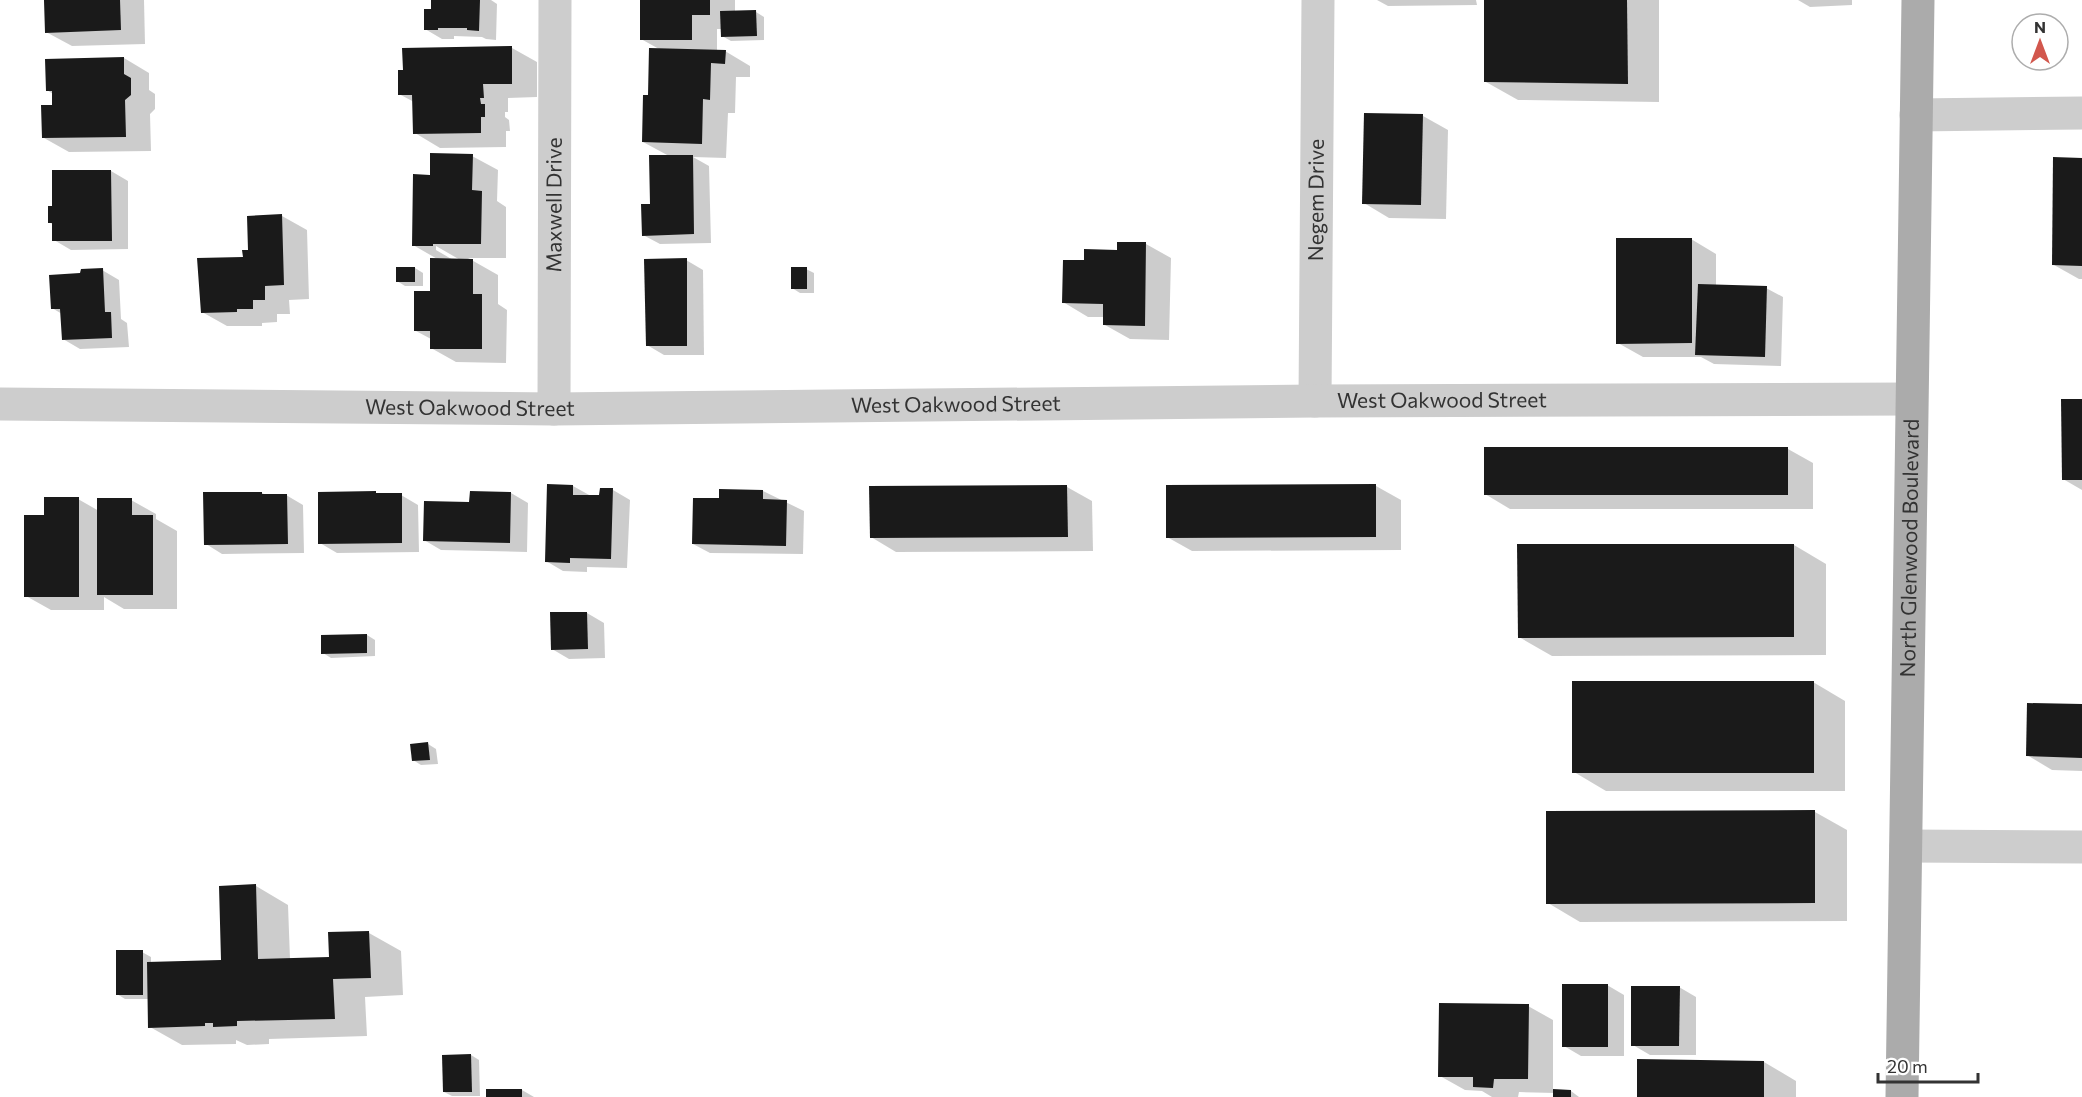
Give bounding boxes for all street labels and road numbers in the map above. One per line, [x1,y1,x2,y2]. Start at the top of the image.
street label: Maxwell Drive [540,137,566,273]
street label: Negem Drive [1302,139,1328,261]
street label: West Oakwood Street [1337,386,1547,412]
street label: West Oakwood Street [851,390,1061,417]
street label: West Oakwood Street [365,393,575,420]
street label: North Glenwood Boulevard [1894,419,1923,678]

